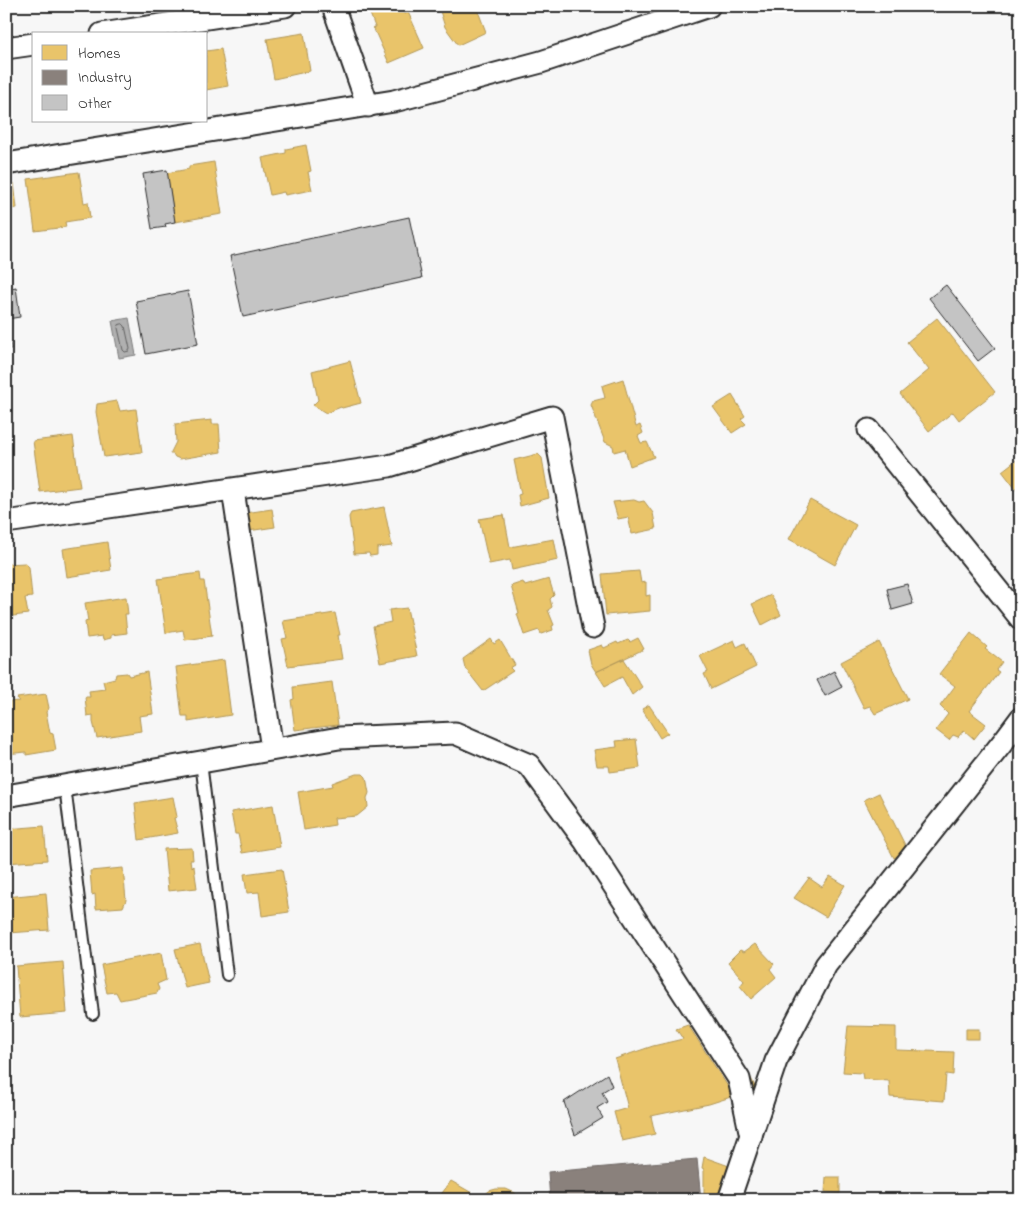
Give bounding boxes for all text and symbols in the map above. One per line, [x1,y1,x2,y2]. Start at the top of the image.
legend [32,32,208,122]
text: Homes [78,43,121,65]
text: Industry [78,67,132,90]
text: Other [78,93,112,115]

